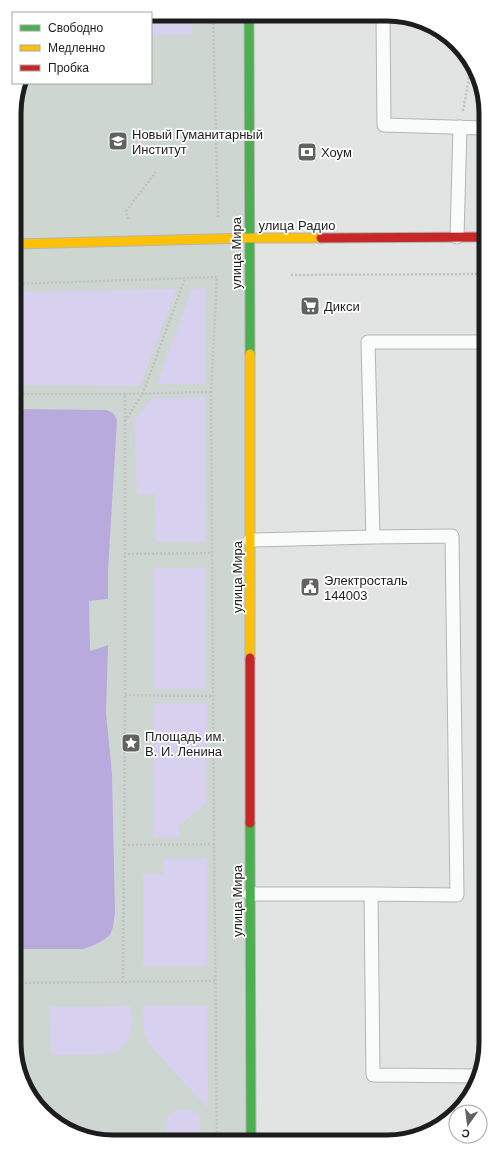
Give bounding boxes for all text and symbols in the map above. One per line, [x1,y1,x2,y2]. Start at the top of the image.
legend [12,12,152,84]
text: Свободно [48,21,103,35]
text: Медленно [48,41,105,55]
text: Пробка [48,61,89,75]
place label: Новый Гуманитарный Институт [132,127,263,157]
school or university icon: Новый Гуманитарный Институт [107,130,129,152]
bank icon: Хоум [296,141,318,163]
place label: Хоум [321,145,352,160]
street label: улица Мира [229,216,244,289]
street label: улица Радио [259,218,335,233]
supermarket icon: Дикси [299,295,321,317]
place label: Дикси [324,299,360,314]
street label: улица Мира [230,540,245,613]
place label: Электросталь 144003 [324,573,408,603]
public building icon: Электросталь 144003 [299,576,321,598]
place label: Площадь им. В. И. Ленина [145,729,225,759]
place icon: Площадь им. В. И. Ленина [120,732,142,754]
street label: улица Мира [230,864,245,937]
north arrow [448,1104,488,1144]
text: С [460,1127,471,1140]

